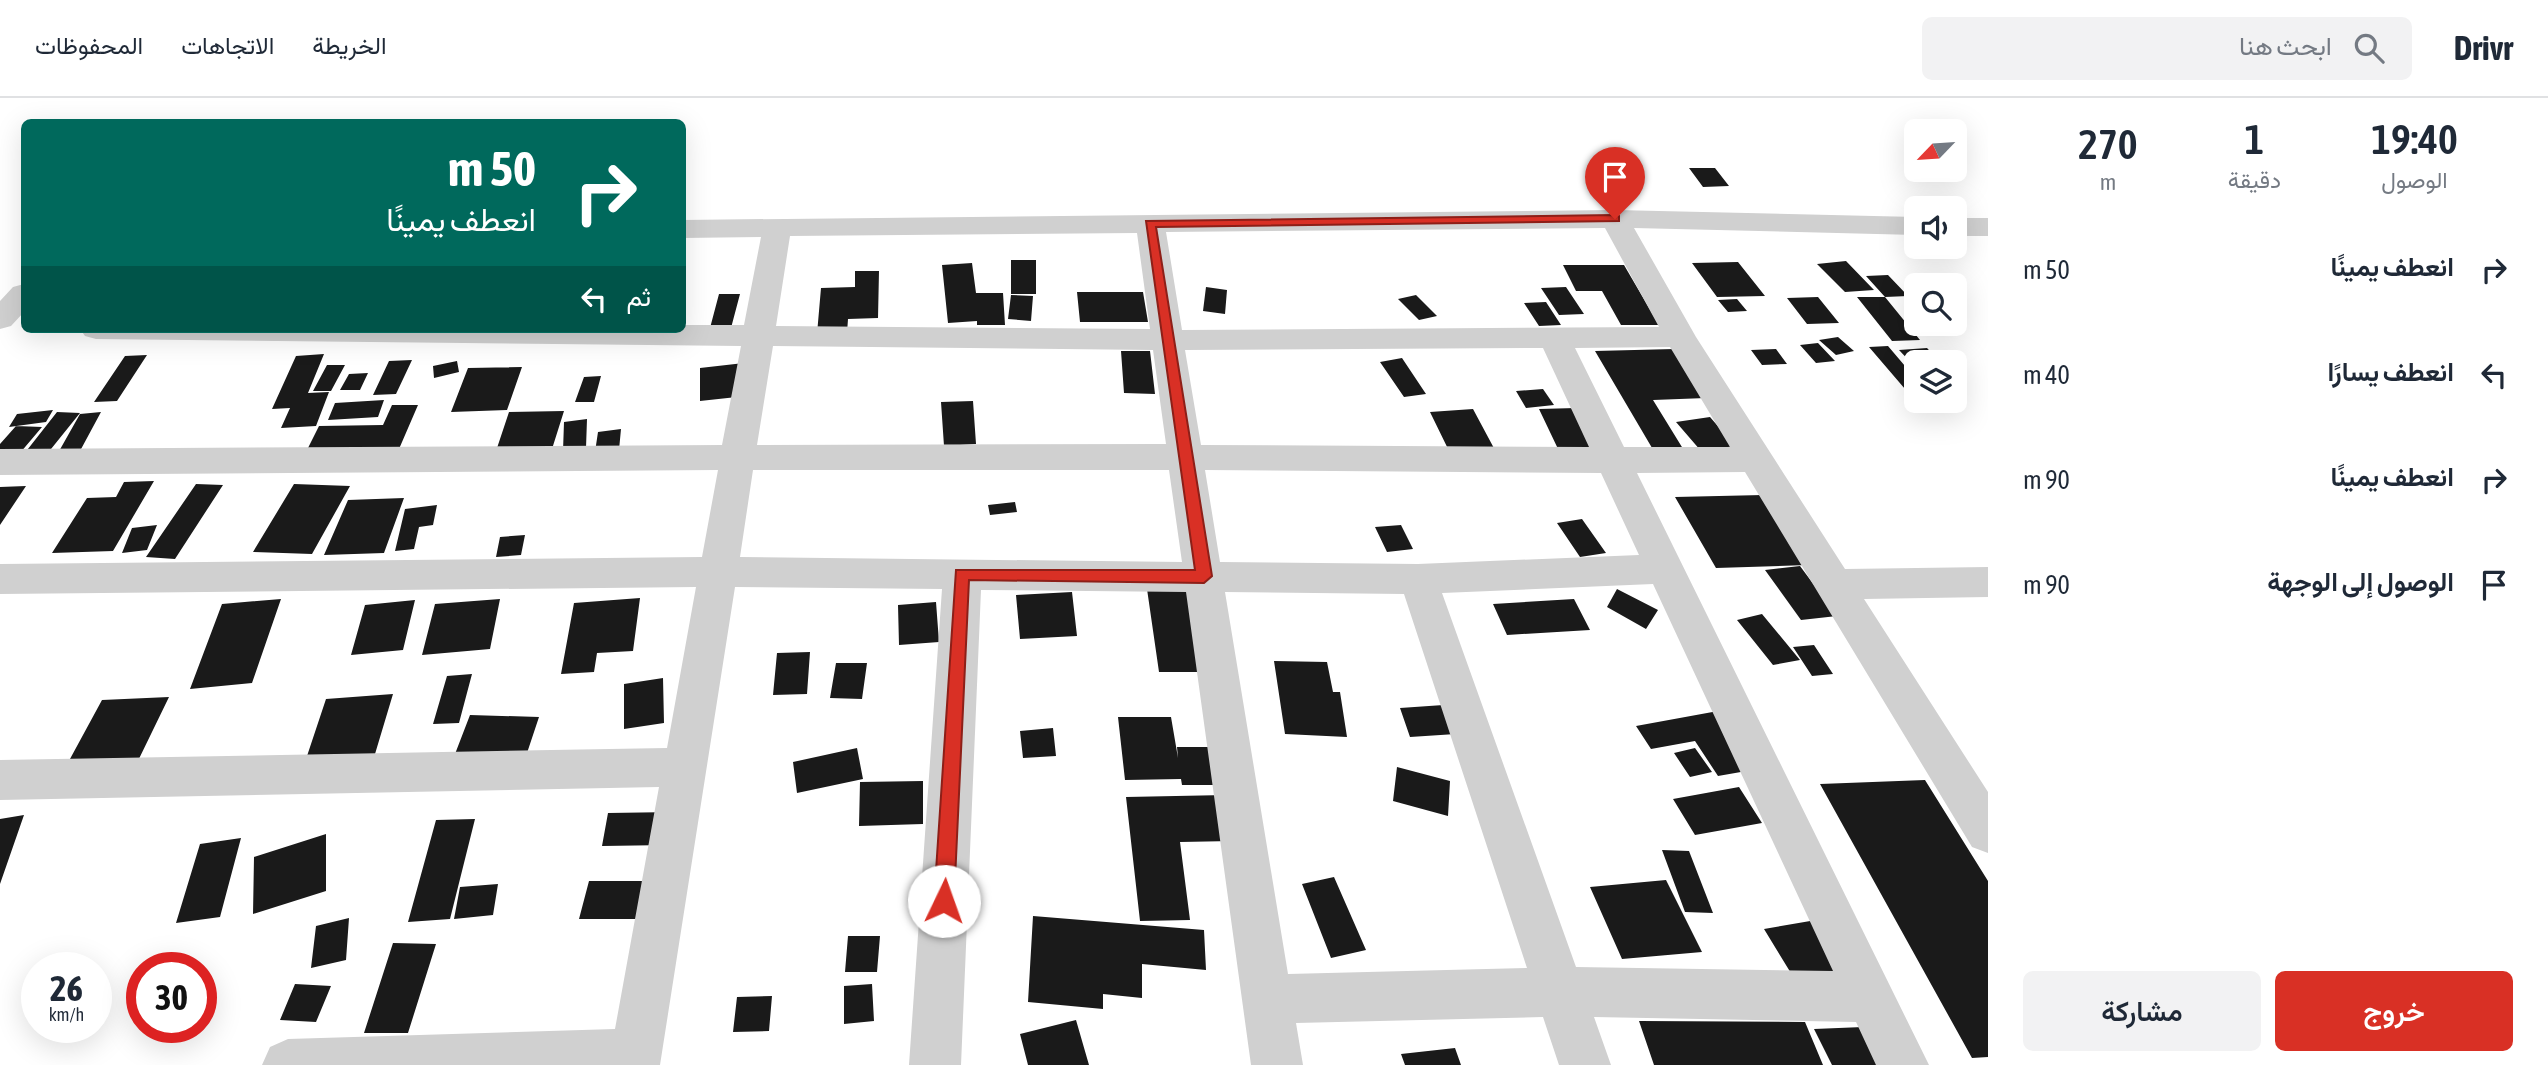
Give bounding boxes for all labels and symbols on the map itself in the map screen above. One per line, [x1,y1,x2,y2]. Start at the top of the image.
north arrow [1904,119,1967,182]
pin [1585,147,1645,219]
position arrow [907,864,981,938]
speed limit sign: 30 [126,952,217,1043]

